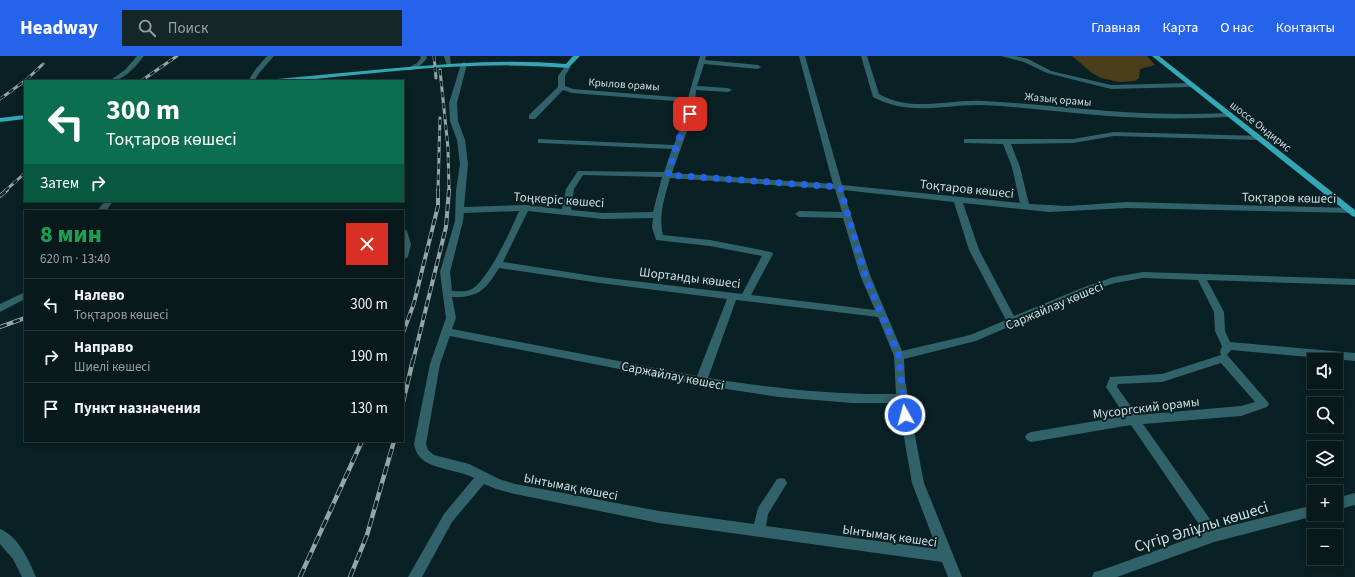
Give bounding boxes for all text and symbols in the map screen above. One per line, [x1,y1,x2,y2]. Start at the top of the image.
search box [122,10,402,46]
text: Headway [20,15,98,42]
icon: search [136,17,158,39]
text: Поиск [168,18,208,39]
text: Главная [1091,18,1140,38]
text: Карта [1162,18,1198,38]
text: О нас [1220,18,1254,38]
text: Контакты [1276,18,1335,38]
street label: Крылов орамы [588,75,660,94]
street label: Жазық орамы [1024,89,1092,110]
text: 300 m [106,90,180,130]
icon: left [40,96,92,148]
pin [673,97,707,131]
street label: шоссе Ондирис [1227,98,1295,155]
icon: arrive [679,103,701,125]
text: Тоқтаров көшесі [106,127,237,152]
icon: right [87,172,109,194]
text: Затем [40,173,79,194]
street label: Тоқтаров көшесі [919,175,1015,203]
street label: Тоңкерiс көшесі [513,188,605,212]
street label: Тоқтаров көшесі [1242,188,1336,208]
text: 8 мин [40,217,102,252]
button: close [346,223,388,265]
text: 620 m · 13:40 [40,250,110,268]
street label: Шортанды көшесі [638,263,742,293]
street label: Саржайлау көшесі [1003,277,1106,335]
text: Налево [74,285,125,306]
icon: left [40,294,62,316]
text: 300 m [350,294,388,315]
text: Тоқтаров көшесі [74,306,168,324]
text: Направо [74,337,133,358]
icon: right [40,346,62,368]
text: 190 m [350,346,388,367]
map controls [1307,353,1343,565]
button: sound [1307,353,1343,389]
street label: Саржайлау көшесі [620,357,726,395]
text: Шиелі көшесі [74,358,150,376]
street label: Мусоргский орамы [1092,393,1201,423]
position arrow [884,394,926,436]
button: search [1307,397,1343,433]
icon: arrive [40,398,62,420]
text: Пункт назначения [74,398,201,419]
text: 130 m [350,398,388,419]
button: layers [1307,441,1343,477]
street label: Ынтымақ көшесі [522,469,619,505]
button: + [1307,485,1343,521]
street label: Сүгір Әліұлы көшесі [1132,496,1271,558]
street label: Ынтымақ көшесі [841,520,938,552]
button: − [1307,529,1343,565]

